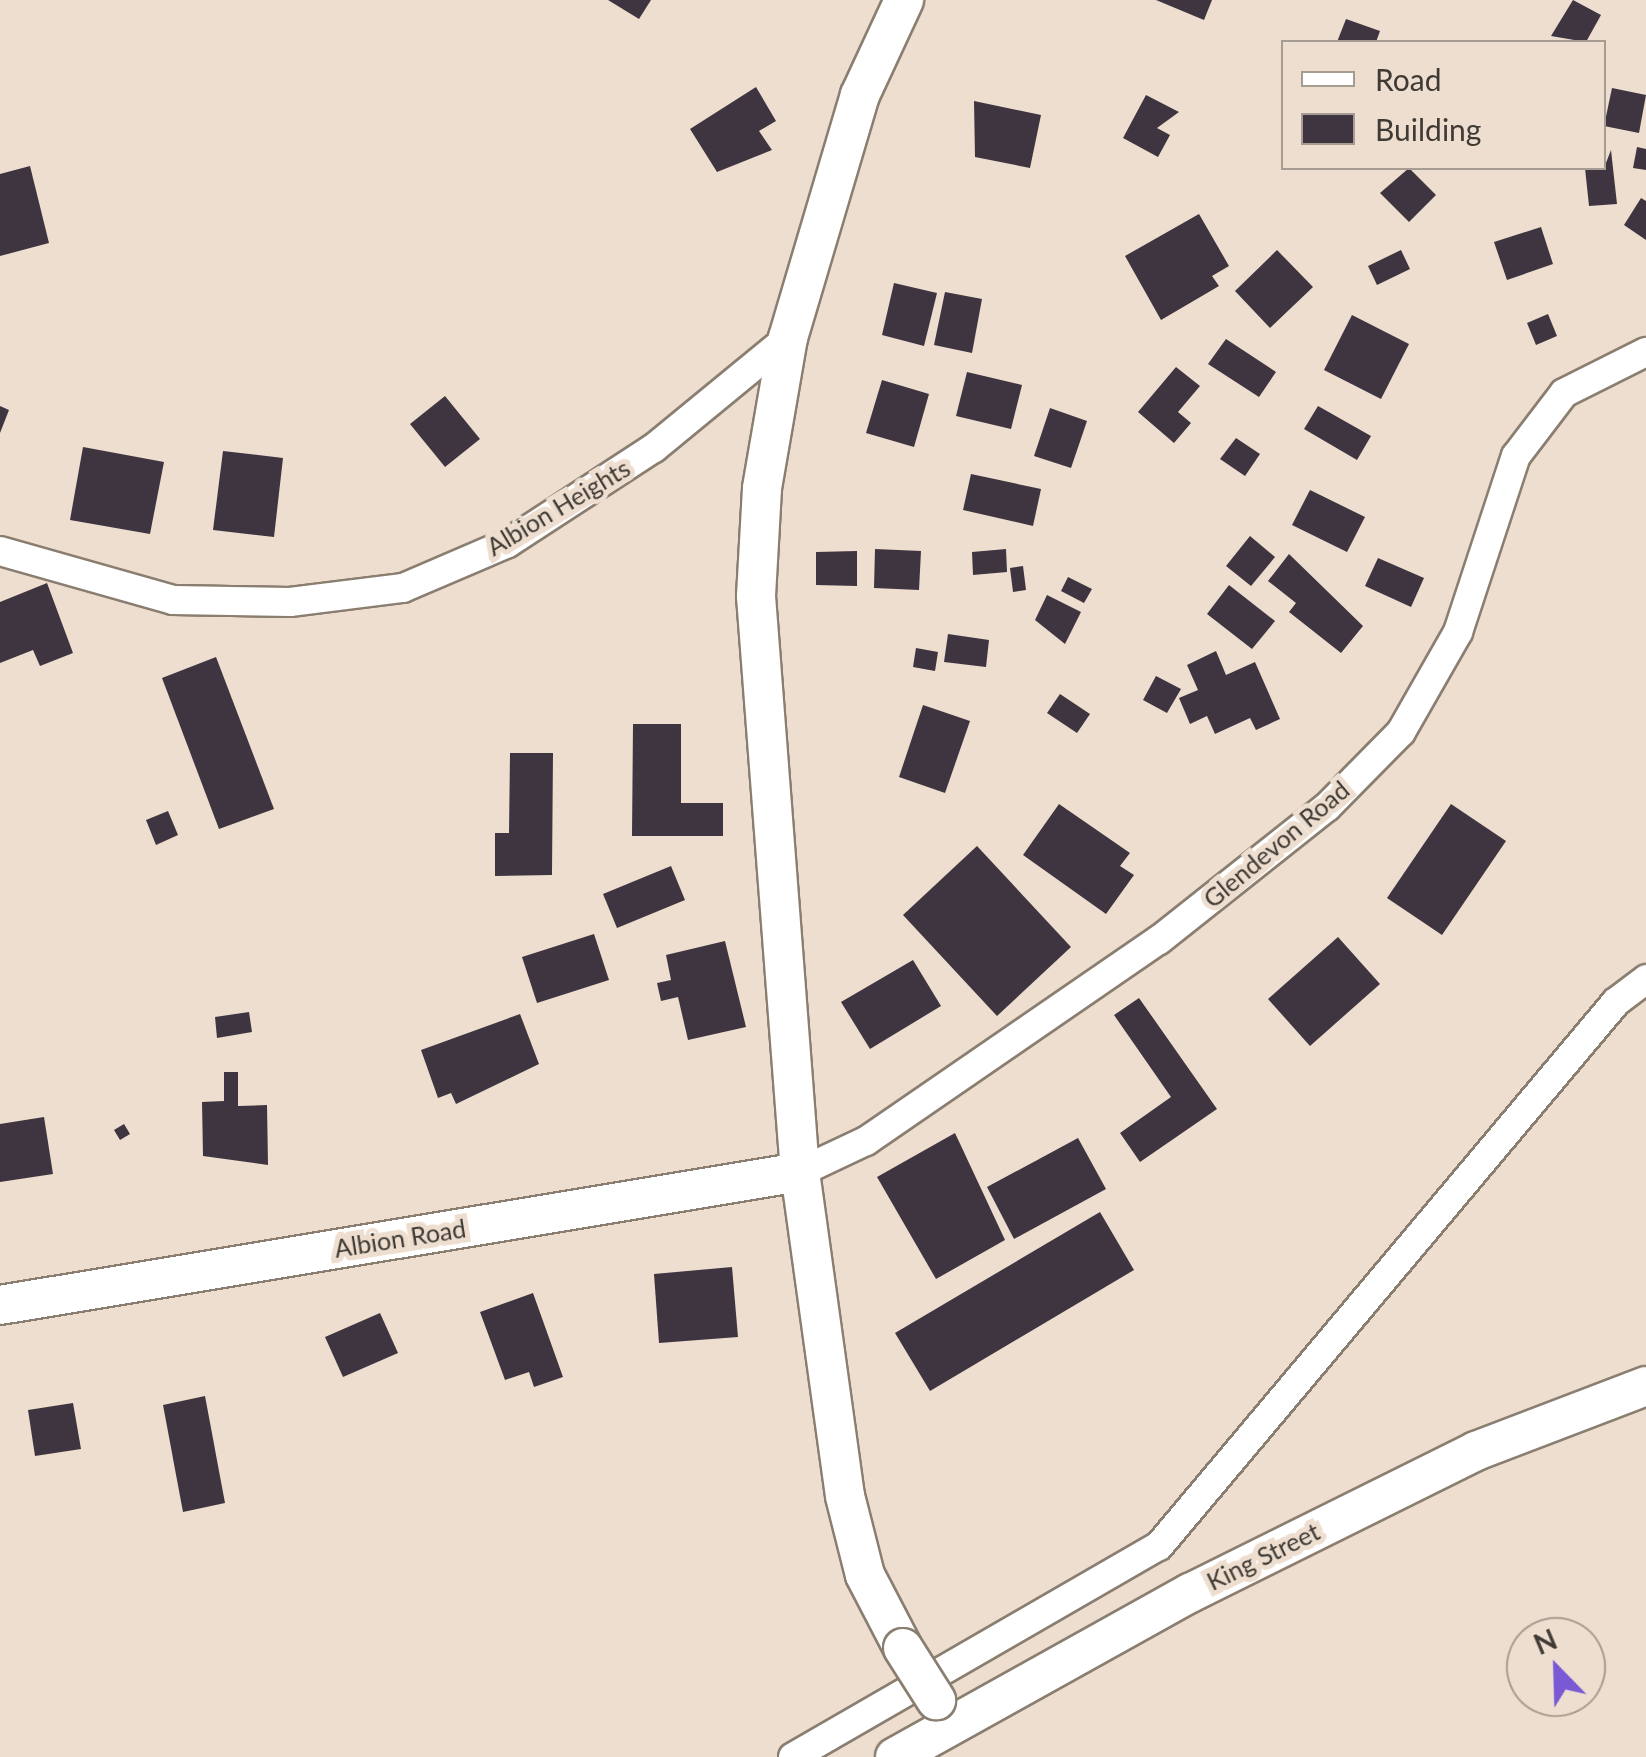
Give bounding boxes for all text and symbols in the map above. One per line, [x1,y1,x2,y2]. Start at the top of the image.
legend [1281,40,1606,170]
text: Road [1375,61,1442,97]
text: Building [1375,111,1481,147]
street label: Albion Heights [481,452,635,562]
street label: Glendevon Road [1197,774,1355,914]
street label: Albion Road [332,1213,468,1263]
street label: King Street [1202,1516,1324,1596]
north arrow [1506,1617,1606,1717]
text: N [1528,1621,1562,1661]

